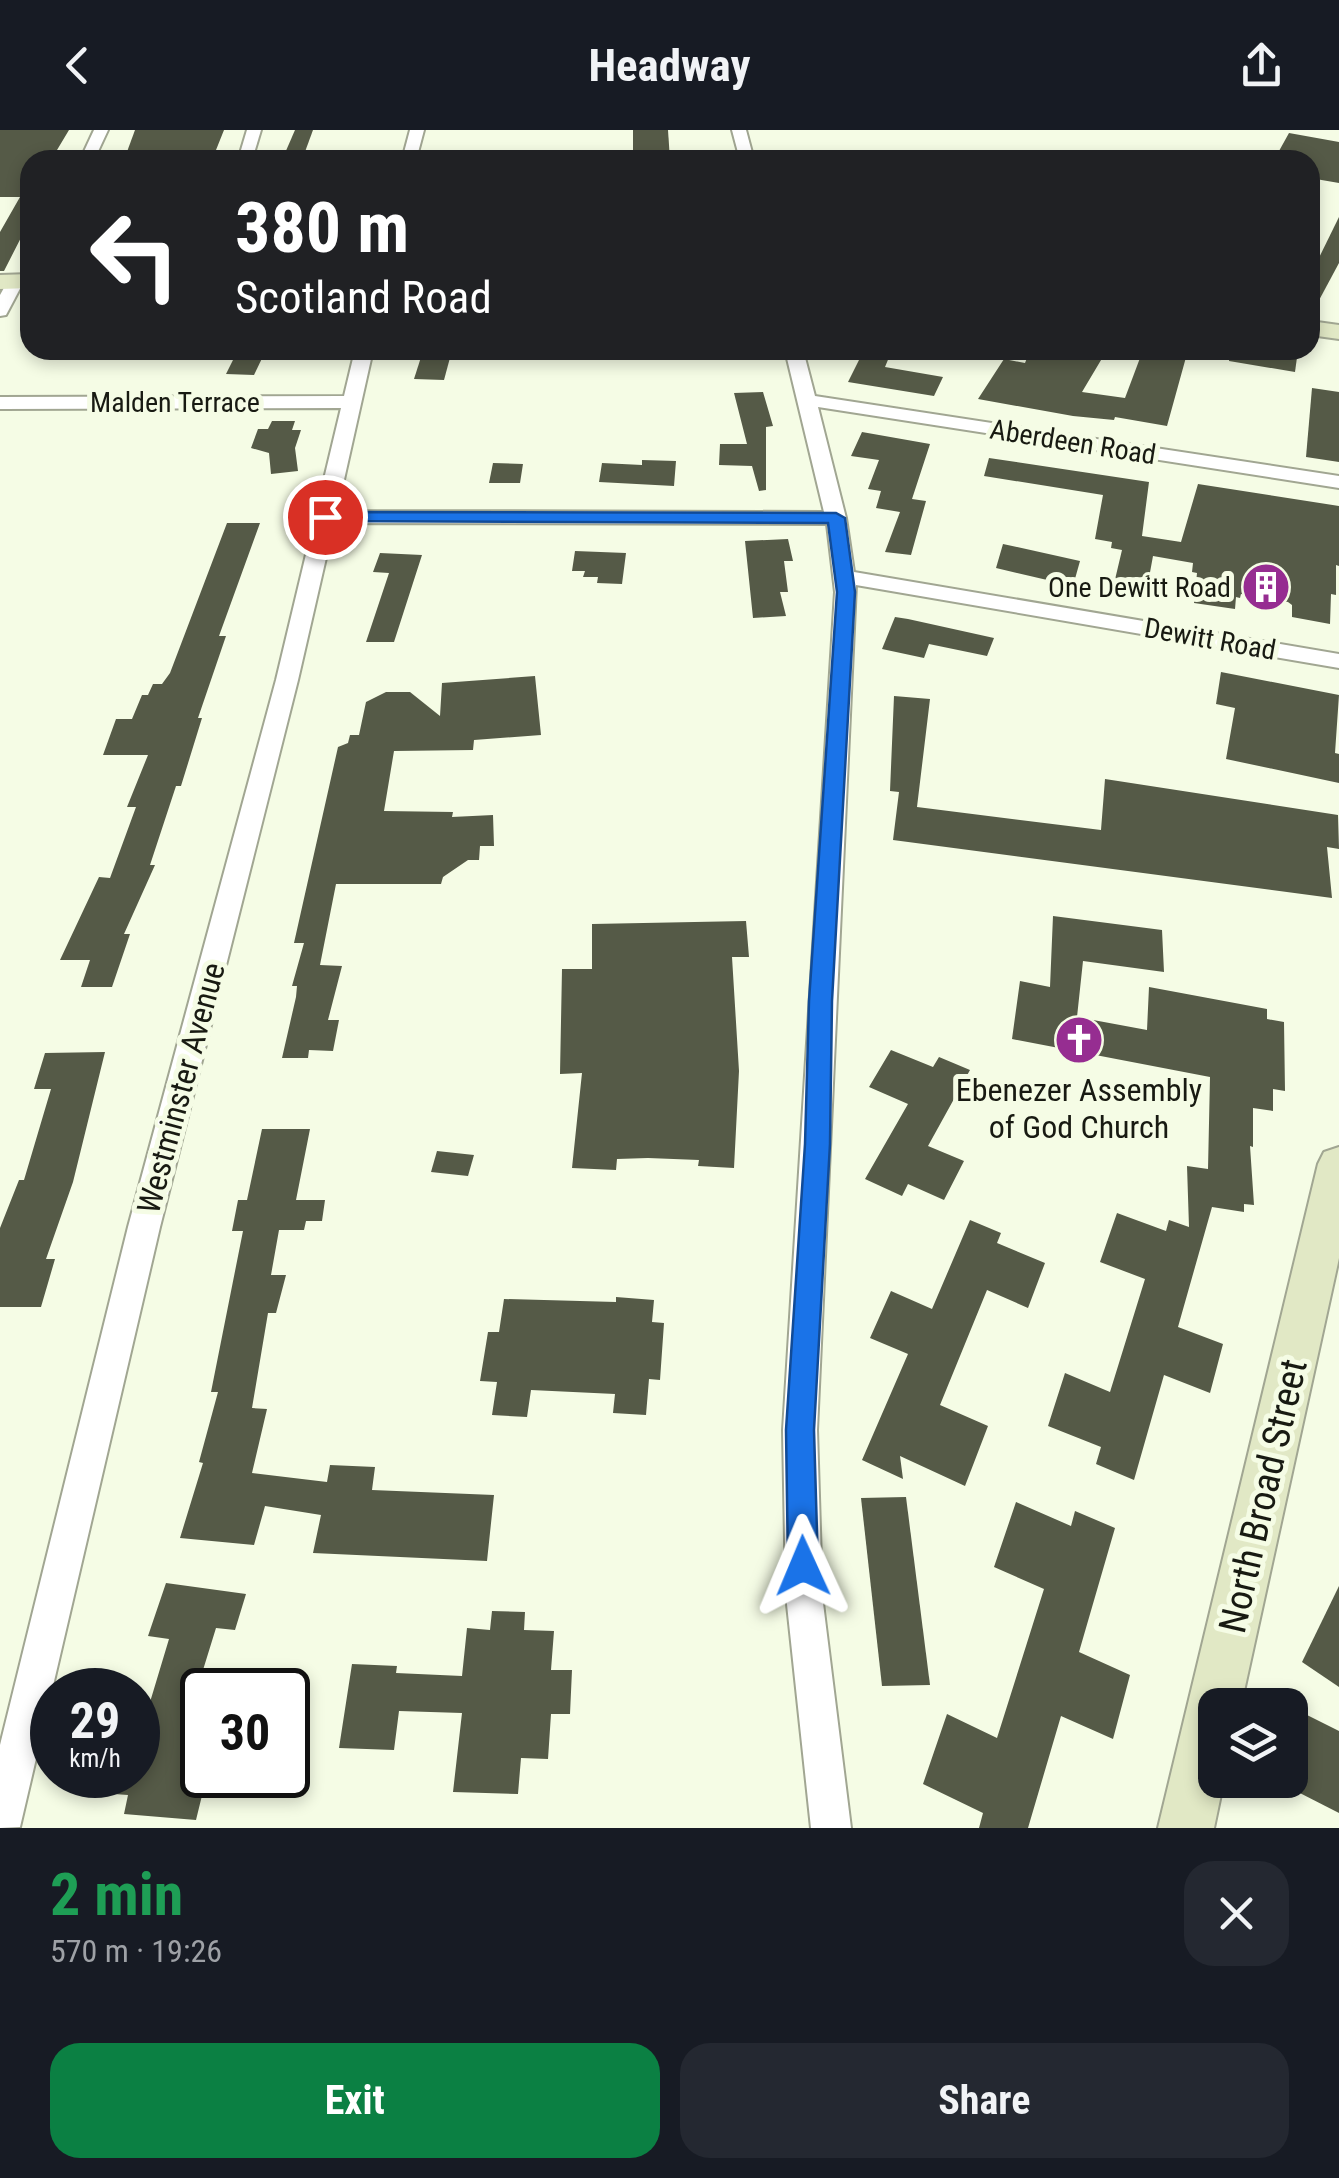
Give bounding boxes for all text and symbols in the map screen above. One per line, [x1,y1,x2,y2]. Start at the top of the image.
icon: back [50,38,105,93]
icon: share [1234,38,1289,93]
text: Headway [588,39,751,92]
text: 380 m [235,187,409,269]
icon: left [70,190,200,320]
text: Scotland Road [235,271,492,324]
street label: Malden Terrace [90,386,260,419]
street label: Aberdeen Road [988,413,1158,471]
pin [283,475,368,560]
icon: arrive [298,490,353,545]
building icon: One Dewitt Road [1240,561,1292,613]
place label: One Dewitt Road [1048,571,1231,604]
street label: Dewitt Road [1142,611,1278,667]
street label: Westminster Avenue [129,958,233,1218]
church icon: Ebenezer Assembly of God Church [1053,1014,1105,1066]
place label: Ebenezer Assembly of God Church [956,1071,1202,1146]
street label: North Broad Street [1210,1355,1316,1637]
position arrow [751,1514,855,1618]
speed limit sign: 30 [180,1668,310,1798]
map controls [1198,1688,1308,1798]
button: layers [1198,1688,1308,1798]
text: 29 [70,1692,120,1750]
text: km/h [69,1744,121,1773]
text: 2 min [50,1859,183,1930]
button: close [1184,1861,1289,1966]
text: 570 m · 19:26 [50,1932,222,1970]
button: Exit [50,2043,660,2158]
button: Share [680,2043,1289,2158]

